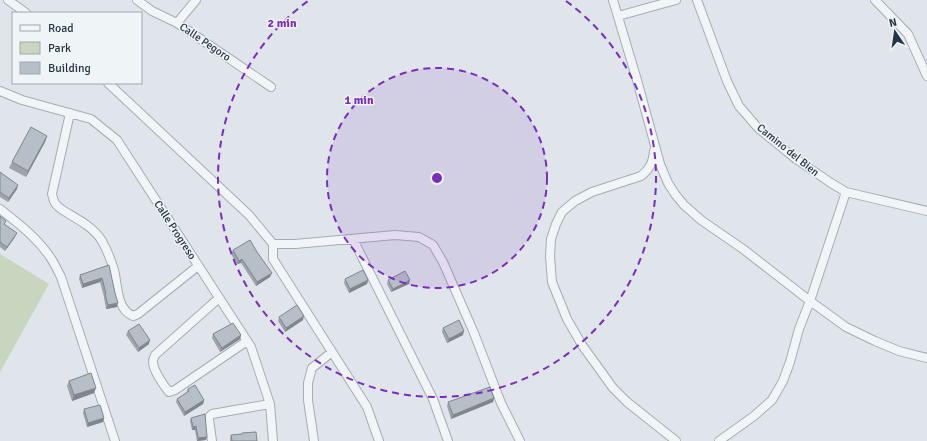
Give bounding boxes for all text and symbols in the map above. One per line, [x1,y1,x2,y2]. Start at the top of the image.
legend [12,12,142,84]
north arrow [875,12,915,52]
text: 2 min [268,16,297,31]
text: N [888,16,898,30]
street label: Calle Pegoro [177,20,233,64]
text: Road [48,21,74,36]
text: Park [48,41,71,56]
text: Building [48,61,91,76]
text: 1 min [345,93,374,108]
street label: Camino del Bien [754,121,822,179]
centre of rings [430,171,444,185]
street label: Calle Progreso [151,198,199,262]

